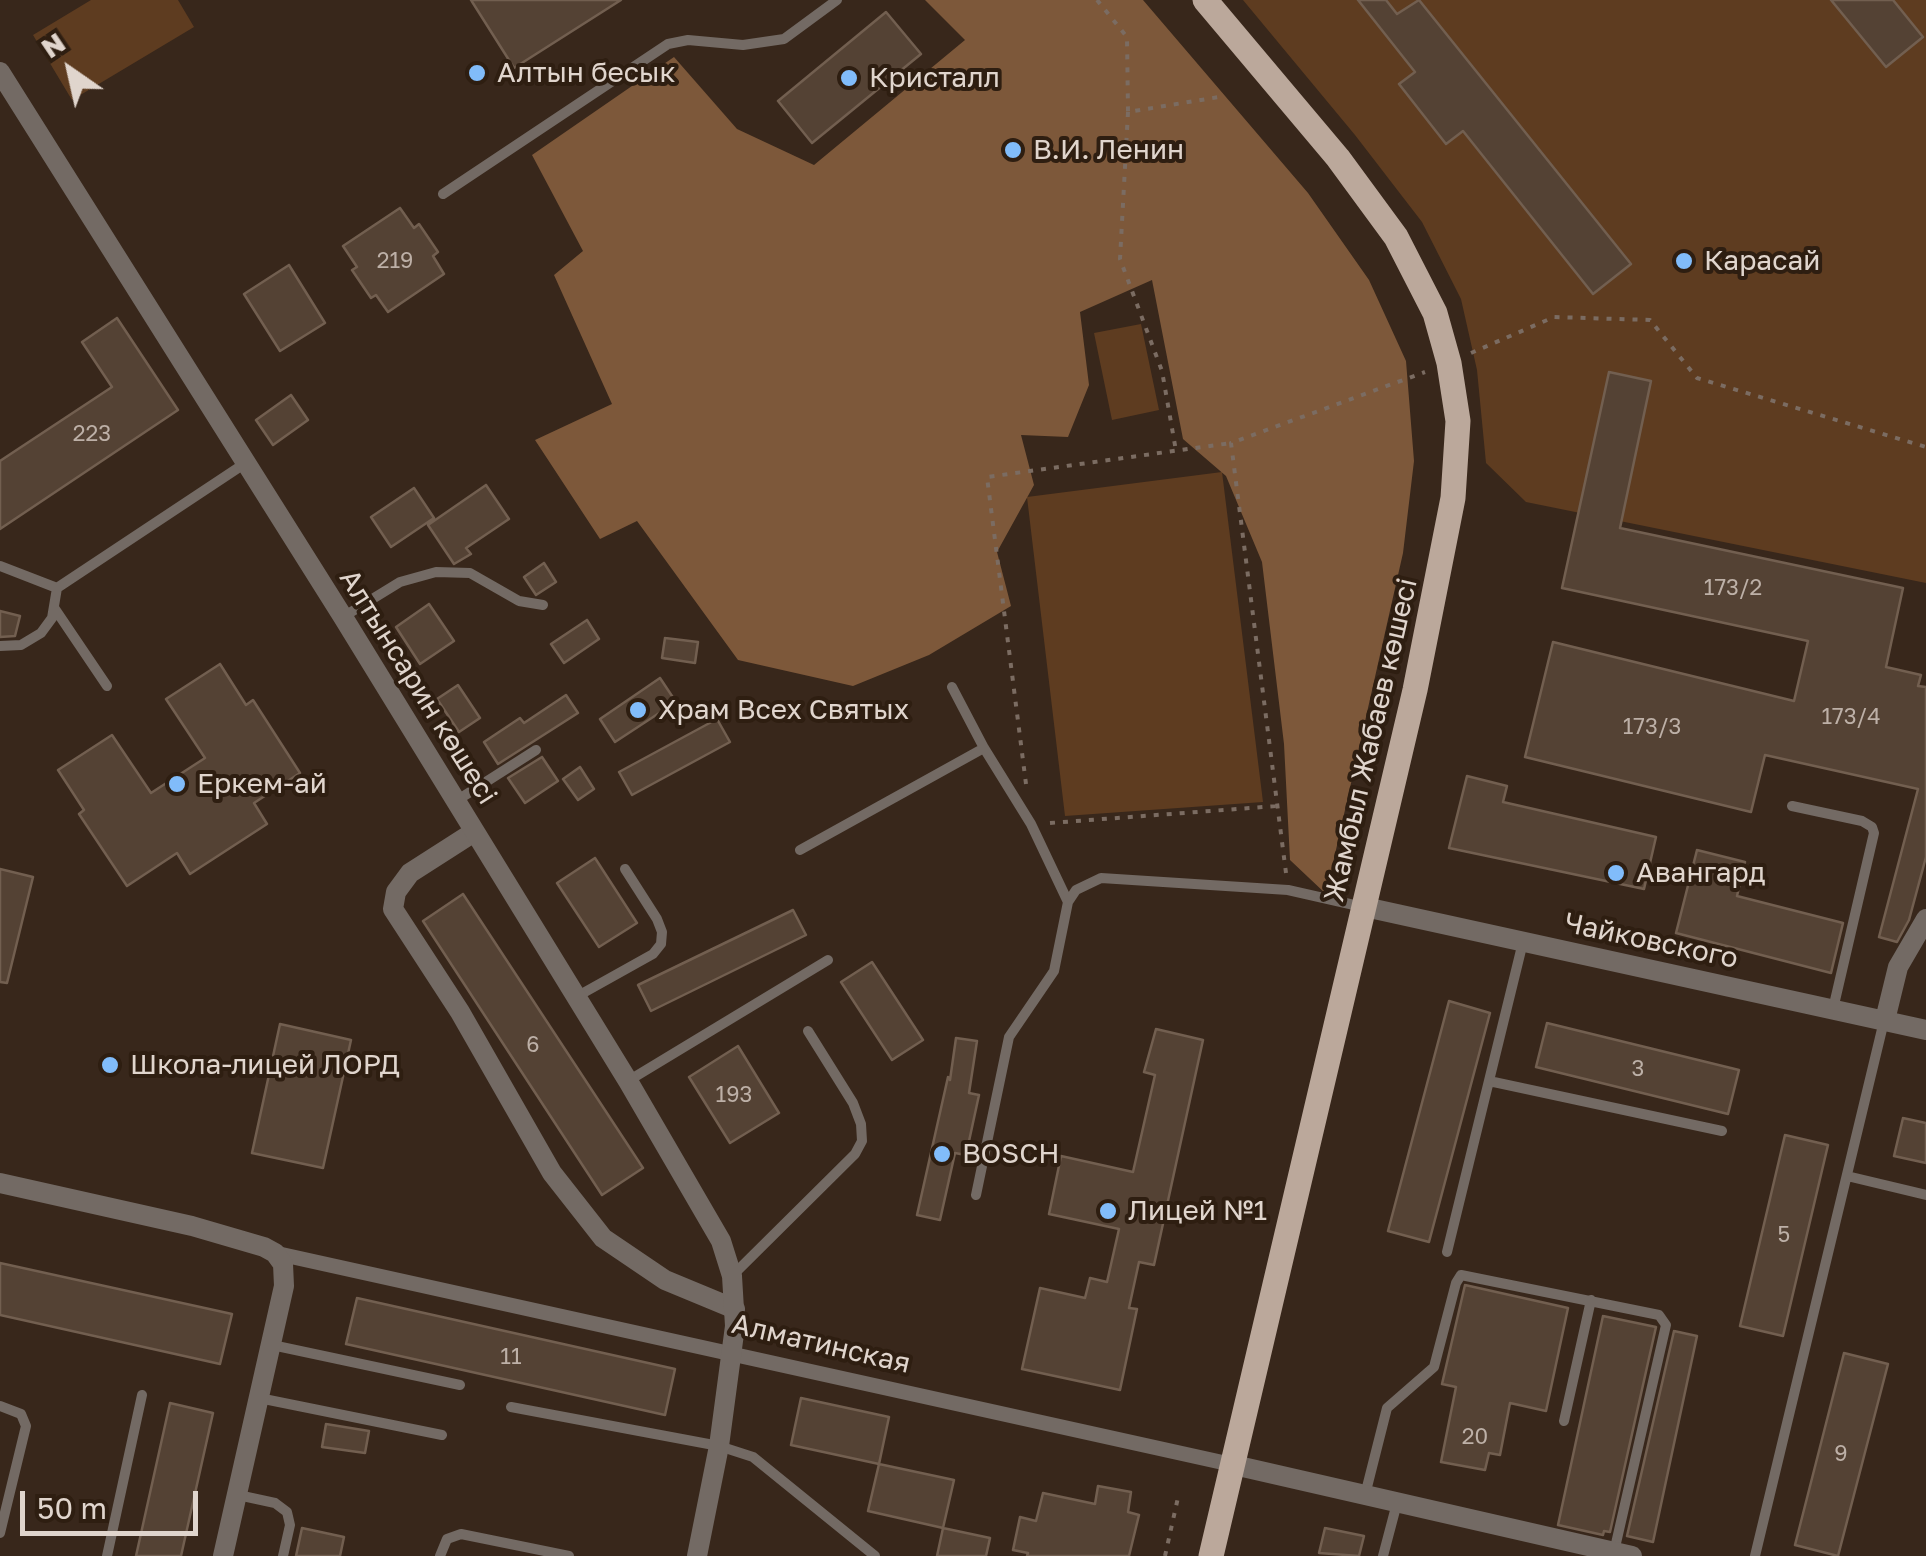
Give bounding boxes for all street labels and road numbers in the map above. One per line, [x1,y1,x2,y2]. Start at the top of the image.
street label: Алтынсарин көшесі [332,563,504,811]
street label: Жамбыл Жабаев көшесі [1317,575,1425,905]
street label: Чайковского [1561,906,1741,976]
street label: Алматинская [728,1307,914,1381]

